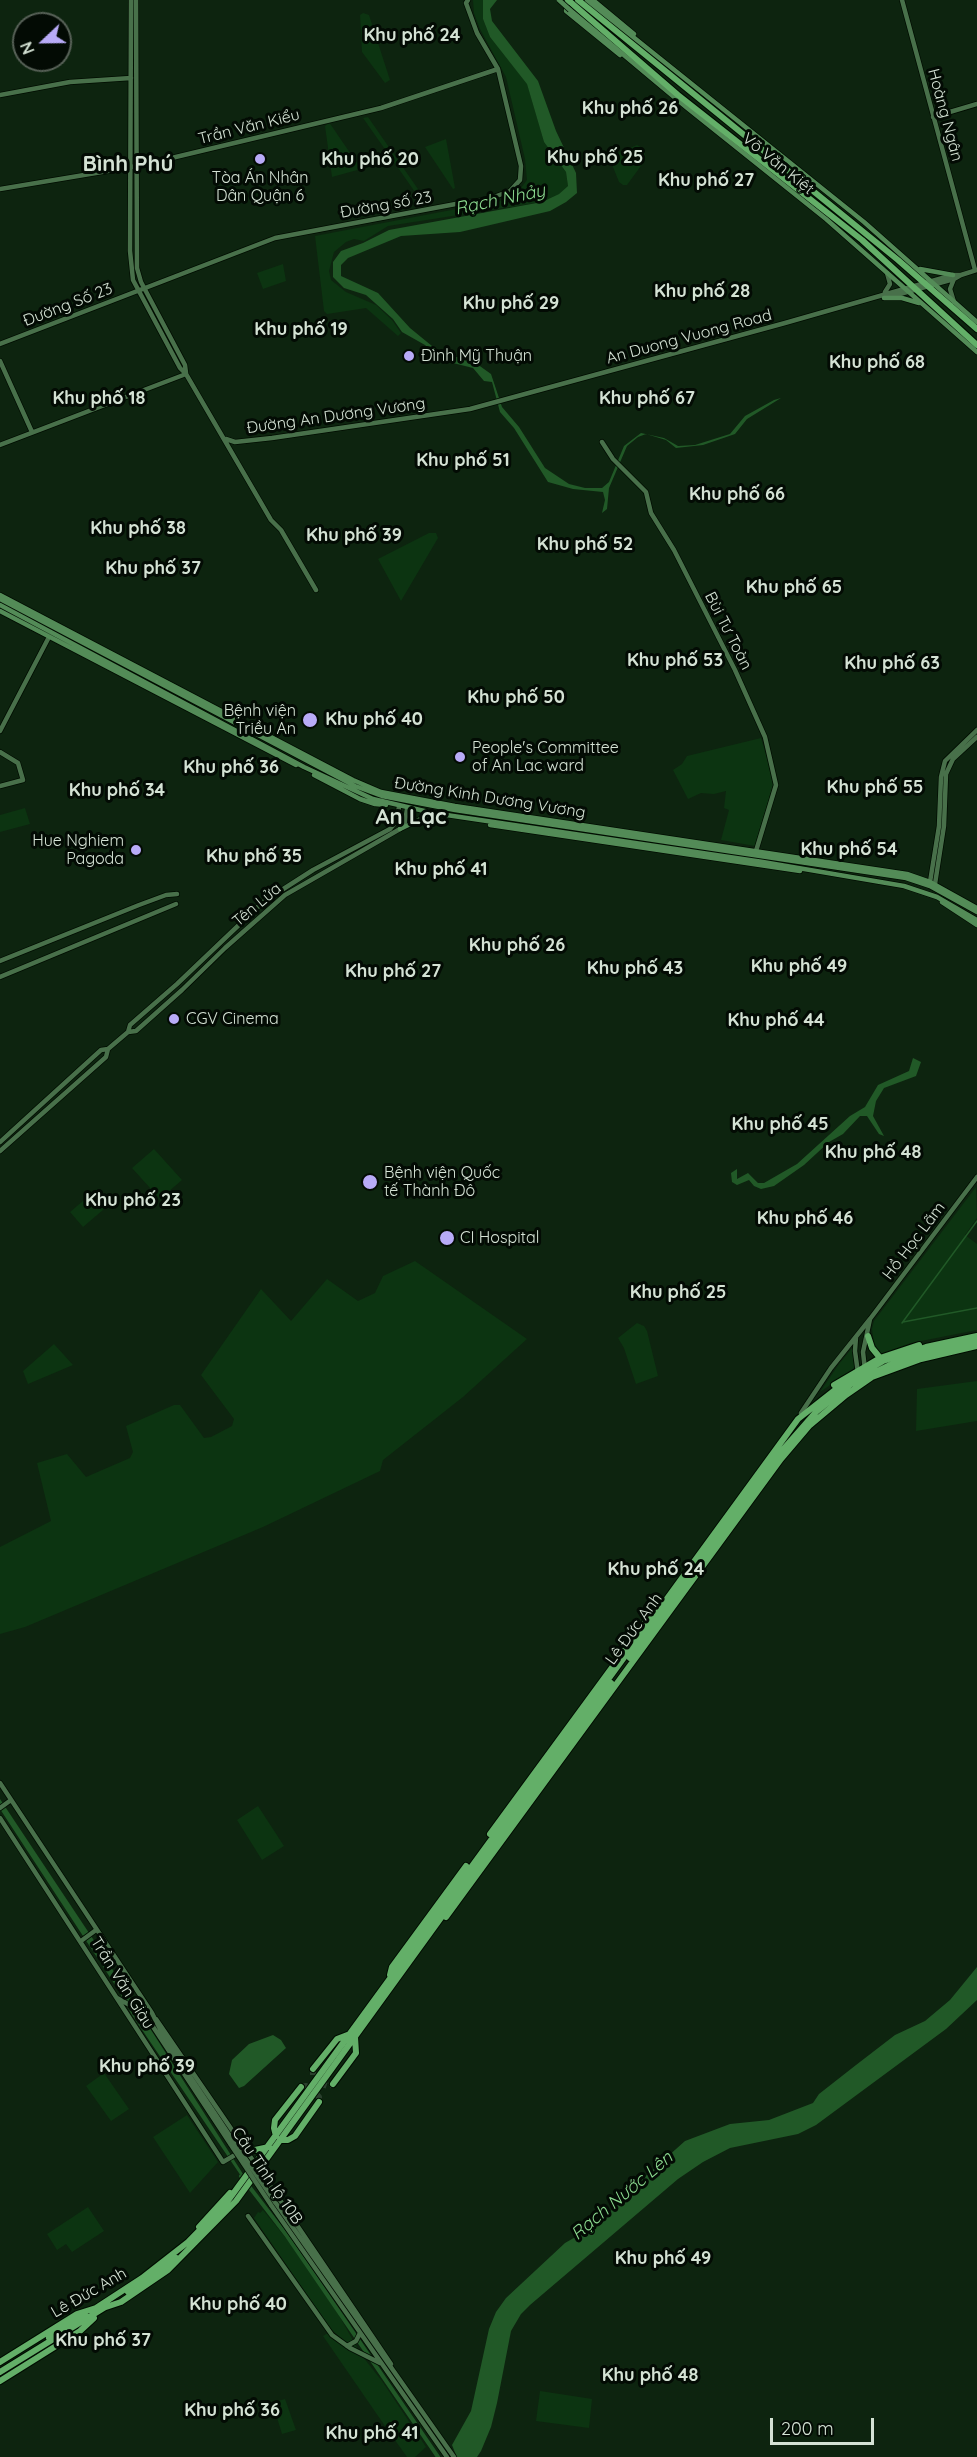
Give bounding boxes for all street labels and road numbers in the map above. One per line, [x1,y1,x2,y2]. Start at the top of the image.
street label: Hoàng Ngân [923,67,967,163]
street label: Trần Văn Kiểu [196,105,302,149]
street label: Võ Văn Kiệt [738,129,818,199]
street label: Đường số 23 [339,188,433,222]
street label: Đường Số 23 [21,279,115,331]
street label: An Duong Vuong Road [604,306,774,368]
street label: Đường An Dương Vương [245,394,427,438]
street label: Bùi Tư Toàn [700,589,756,673]
street label: Đường Kinh Dương Vương [393,773,587,823]
street label: Tên Lửa [229,879,285,931]
street label: Hồ Học Lãm [879,1198,949,1284]
street label: Lê Đức Anh [602,1589,666,1669]
street label: Trần Văn Giàu [86,1933,158,2033]
street label: Cầu Tỉnh lộ 10B [227,2124,307,2228]
street label: Lê Đức Anh [48,2264,130,2322]

